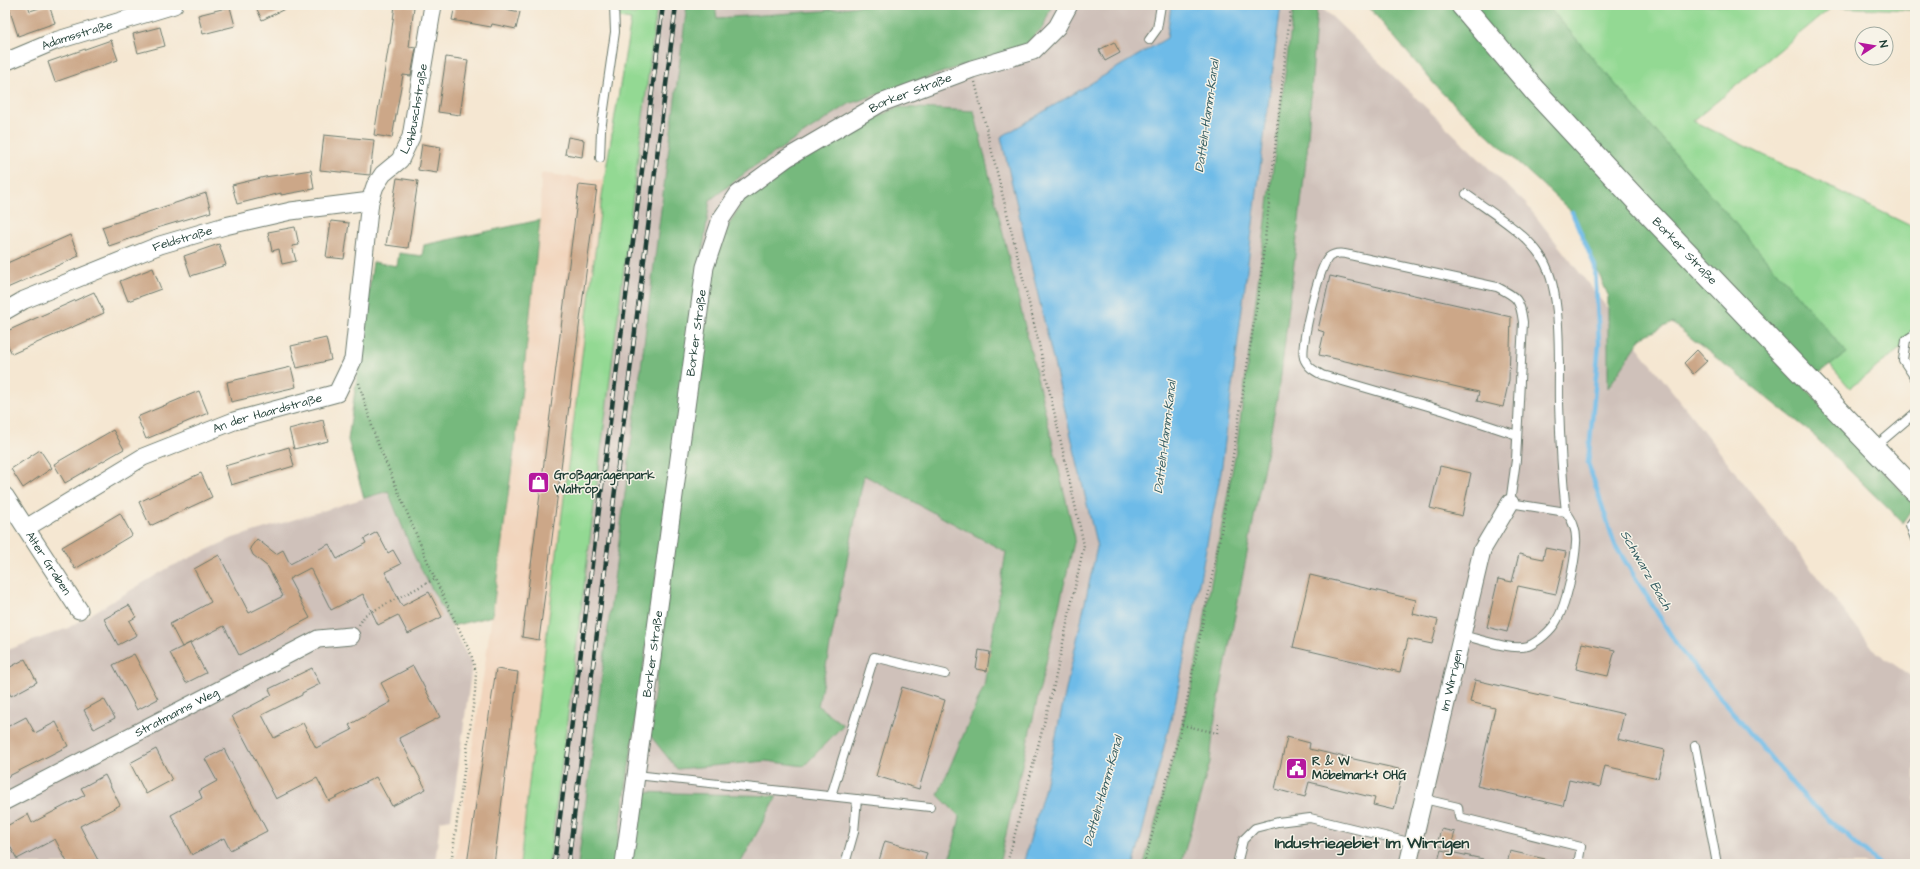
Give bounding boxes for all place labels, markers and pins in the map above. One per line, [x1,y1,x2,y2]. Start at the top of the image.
place label: Großgaragenpark Waltrop [553,467,655,499]
shop icon: Großgaragenpark Waltrop [525,469,551,495]
place label: R & W Möbelmarkt OHG [1312,753,1407,784]
public building icon: R & W Möbelmarkt OHG [1283,755,1309,781]

